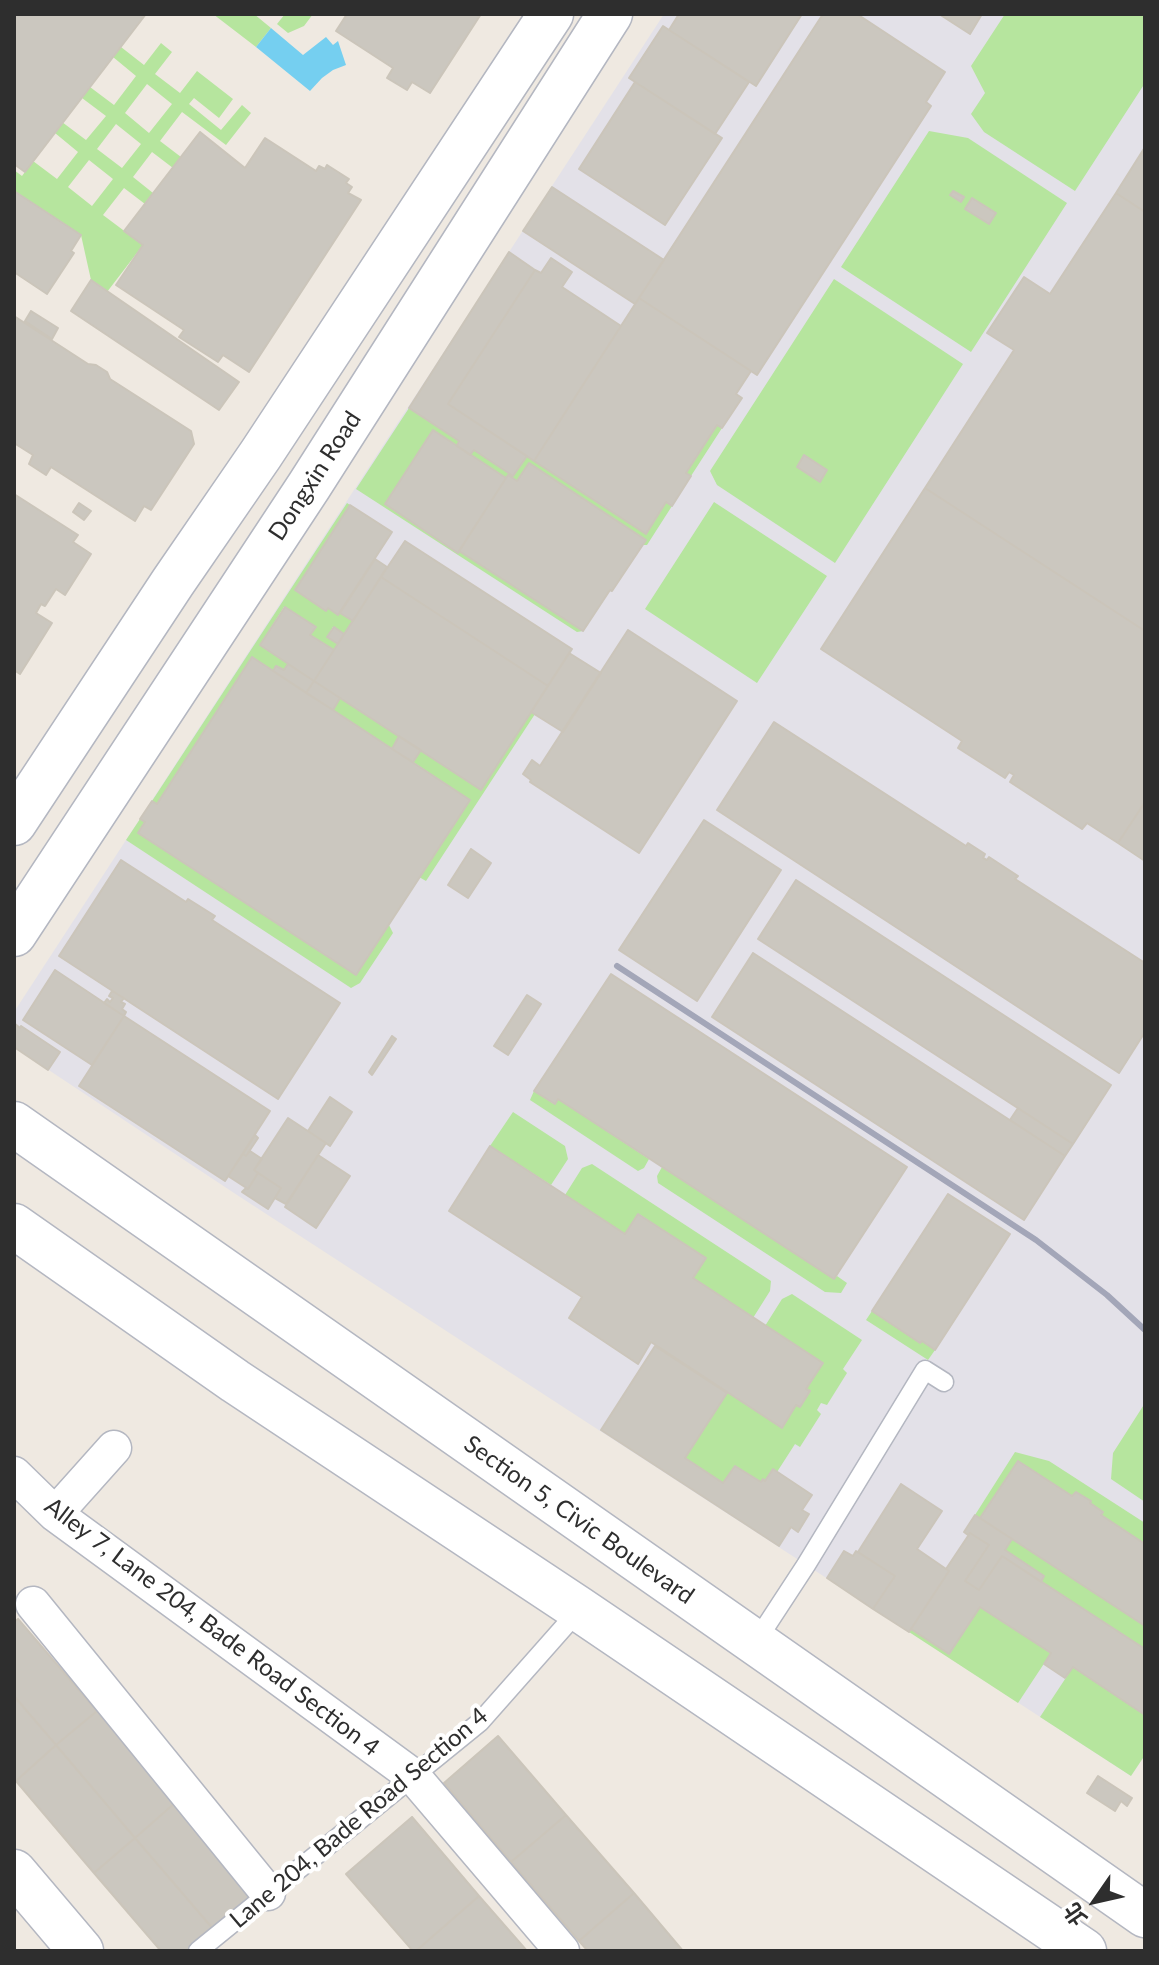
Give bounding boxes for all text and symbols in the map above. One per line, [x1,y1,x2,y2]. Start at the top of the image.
street label: Dongxin Road [263,406,367,546]
street label: Section 5, Civic Boulevard [458,1430,700,1610]
street label: Alley 7, Lane 204, Bade Road Section 4 [39,1492,385,1762]
street label: Lane 204, Bade Road Section 4 [224,1702,494,1934]
north arrow [1055,1861,1135,1941]
text: 北 [1057,1898,1092,1931]

